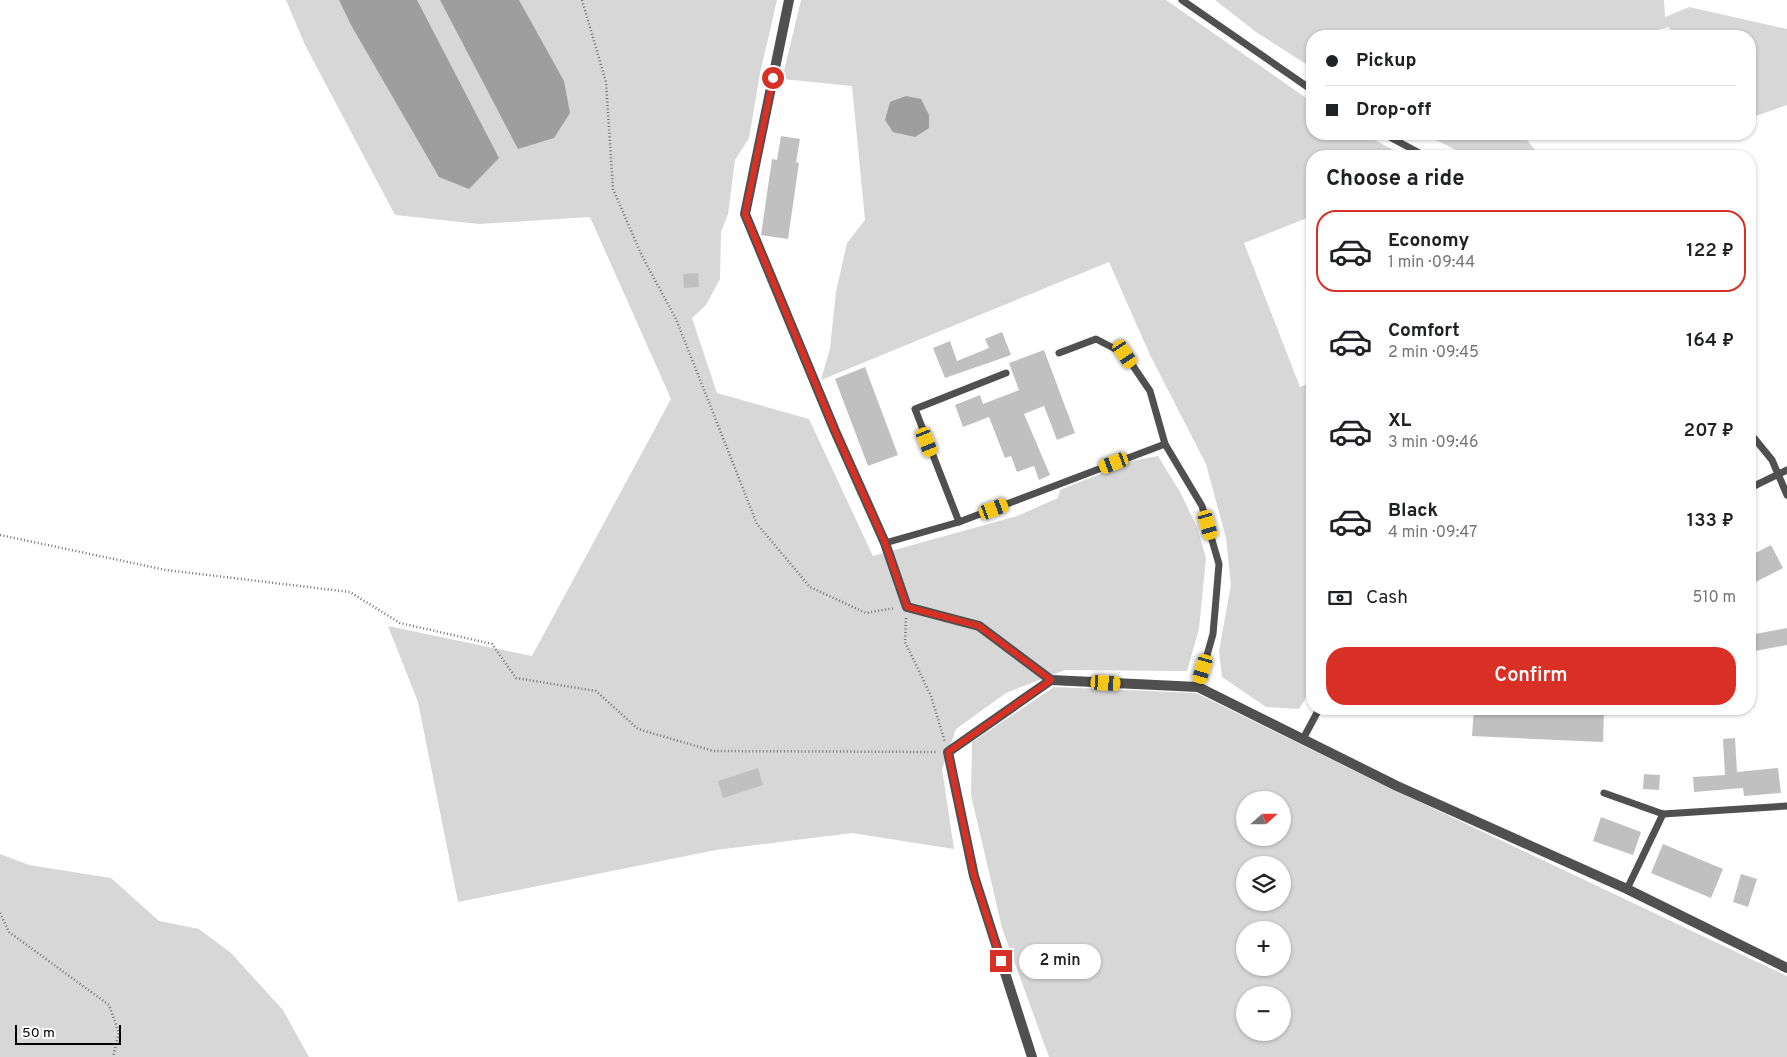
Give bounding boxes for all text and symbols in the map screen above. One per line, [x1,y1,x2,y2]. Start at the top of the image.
text: Pickup [1356,49,1416,73]
route start [762,67,784,89]
text: Drop-off [1356,98,1431,122]
text: Choose a ride [1326,166,1464,193]
icon: car [1328,229,1373,274]
text: Economy [1388,229,1469,253]
text: 122 ₽ [1686,239,1734,263]
text: 1 min · 09:44 [1388,253,1475,273]
icon: car [1328,319,1373,364]
text: Comfort [1388,319,1460,343]
text: 164 ₽ [1686,329,1734,353]
car [1110,337,1139,371]
text: 2 min · 09:45 [1388,343,1479,363]
icon: car [1328,409,1373,454]
text: XL [1388,409,1411,433]
text: 207 ₽ [1684,419,1734,443]
car [914,425,939,459]
text: 3 min · 09:46 [1388,433,1478,453]
car [1097,451,1130,475]
car [977,497,1010,521]
icon: car [1328,499,1373,544]
text: Black [1388,499,1438,523]
car [1196,509,1219,541]
text: 133 ₽ [1687,509,1734,533]
text: 4 min · 09:47 [1388,523,1477,543]
icon: cash [1326,584,1354,612]
text: Cash [1366,586,1408,610]
text: 510 m [1693,588,1736,608]
button: Confirm [1326,647,1736,705]
car [1191,653,1214,685]
car [1090,675,1121,691]
north arrow [1236,791,1291,846]
map controls [1236,791,1291,1041]
button: layers [1236,856,1291,911]
button: + [1236,921,1291,976]
callout: 2 min [1018,944,1101,978]
route end [990,950,1012,972]
text: 2 min [1039,951,1081,971]
button: − [1236,986,1291,1041]
scale bar [15,1022,121,1045]
text: 50 m [22,1025,55,1042]

